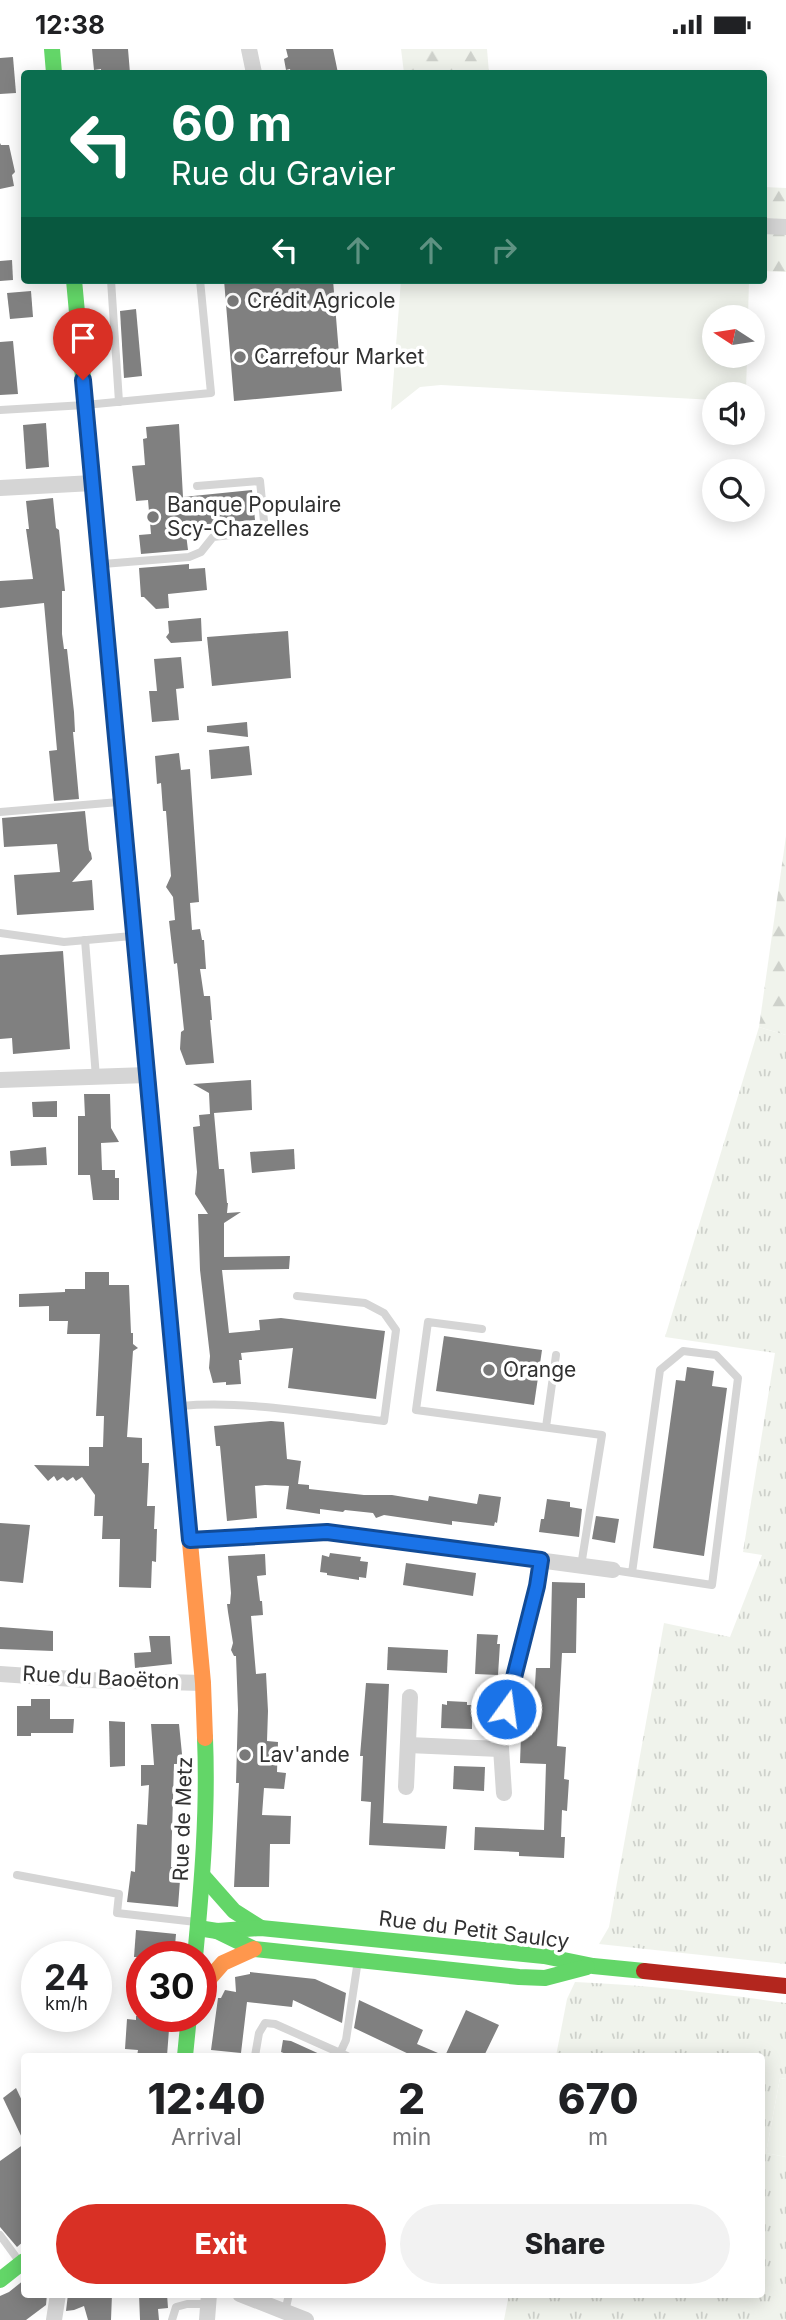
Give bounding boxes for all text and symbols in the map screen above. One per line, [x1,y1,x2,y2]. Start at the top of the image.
text: 12:38 [35,9,105,40]
text: 60 m [171,94,292,153]
icon: left [56,98,147,189]
text: Rue du Gravier [171,154,396,193]
icon: left [266,231,304,269]
icon: ahead [339,231,377,269]
icon: ahead [412,231,450,269]
icon: right [485,231,523,269]
place label: Crédit Agricole [247,288,395,313]
marker: Crédit Agricole [225,293,241,309]
north arrow [702,305,765,367]
map controls [702,305,765,522]
pin [53,308,113,380]
icon: arrive [64,319,102,357]
place label: Carrefour Market [254,344,424,369]
marker: Carrefour Market [232,349,248,365]
button: sound [702,382,765,445]
button: search [702,459,765,522]
place label: Banque Populaire Scy-Chazelles [167,492,341,541]
marker: Banque Populaire Scy-Chazelles [145,509,161,525]
place label: Orange [503,1357,576,1382]
marker: Orange [481,1362,497,1378]
street label: Rue du Baoëton [22,1661,180,1694]
position arrow [469,1672,543,1746]
place label: Lav'ande [259,1742,350,1767]
marker: Lav'ande [237,1747,253,1763]
street label: Rue de Metz [168,1756,197,1882]
street label: Rue du Petit Saulcy [377,1905,571,1954]
speed limit sign: 30 [126,1941,217,2032]
text: 24 [44,1956,89,1998]
text: km/h [45,1993,88,2014]
text: 12:40 [147,2073,266,2124]
text: 2 [398,2073,425,2124]
text: 670 [558,2073,639,2124]
text: Arrival [171,2123,242,2151]
text: min [392,2123,431,2151]
text: m [588,2123,608,2151]
button: Exit [56,2204,386,2284]
button: Share [400,2204,730,2284]

